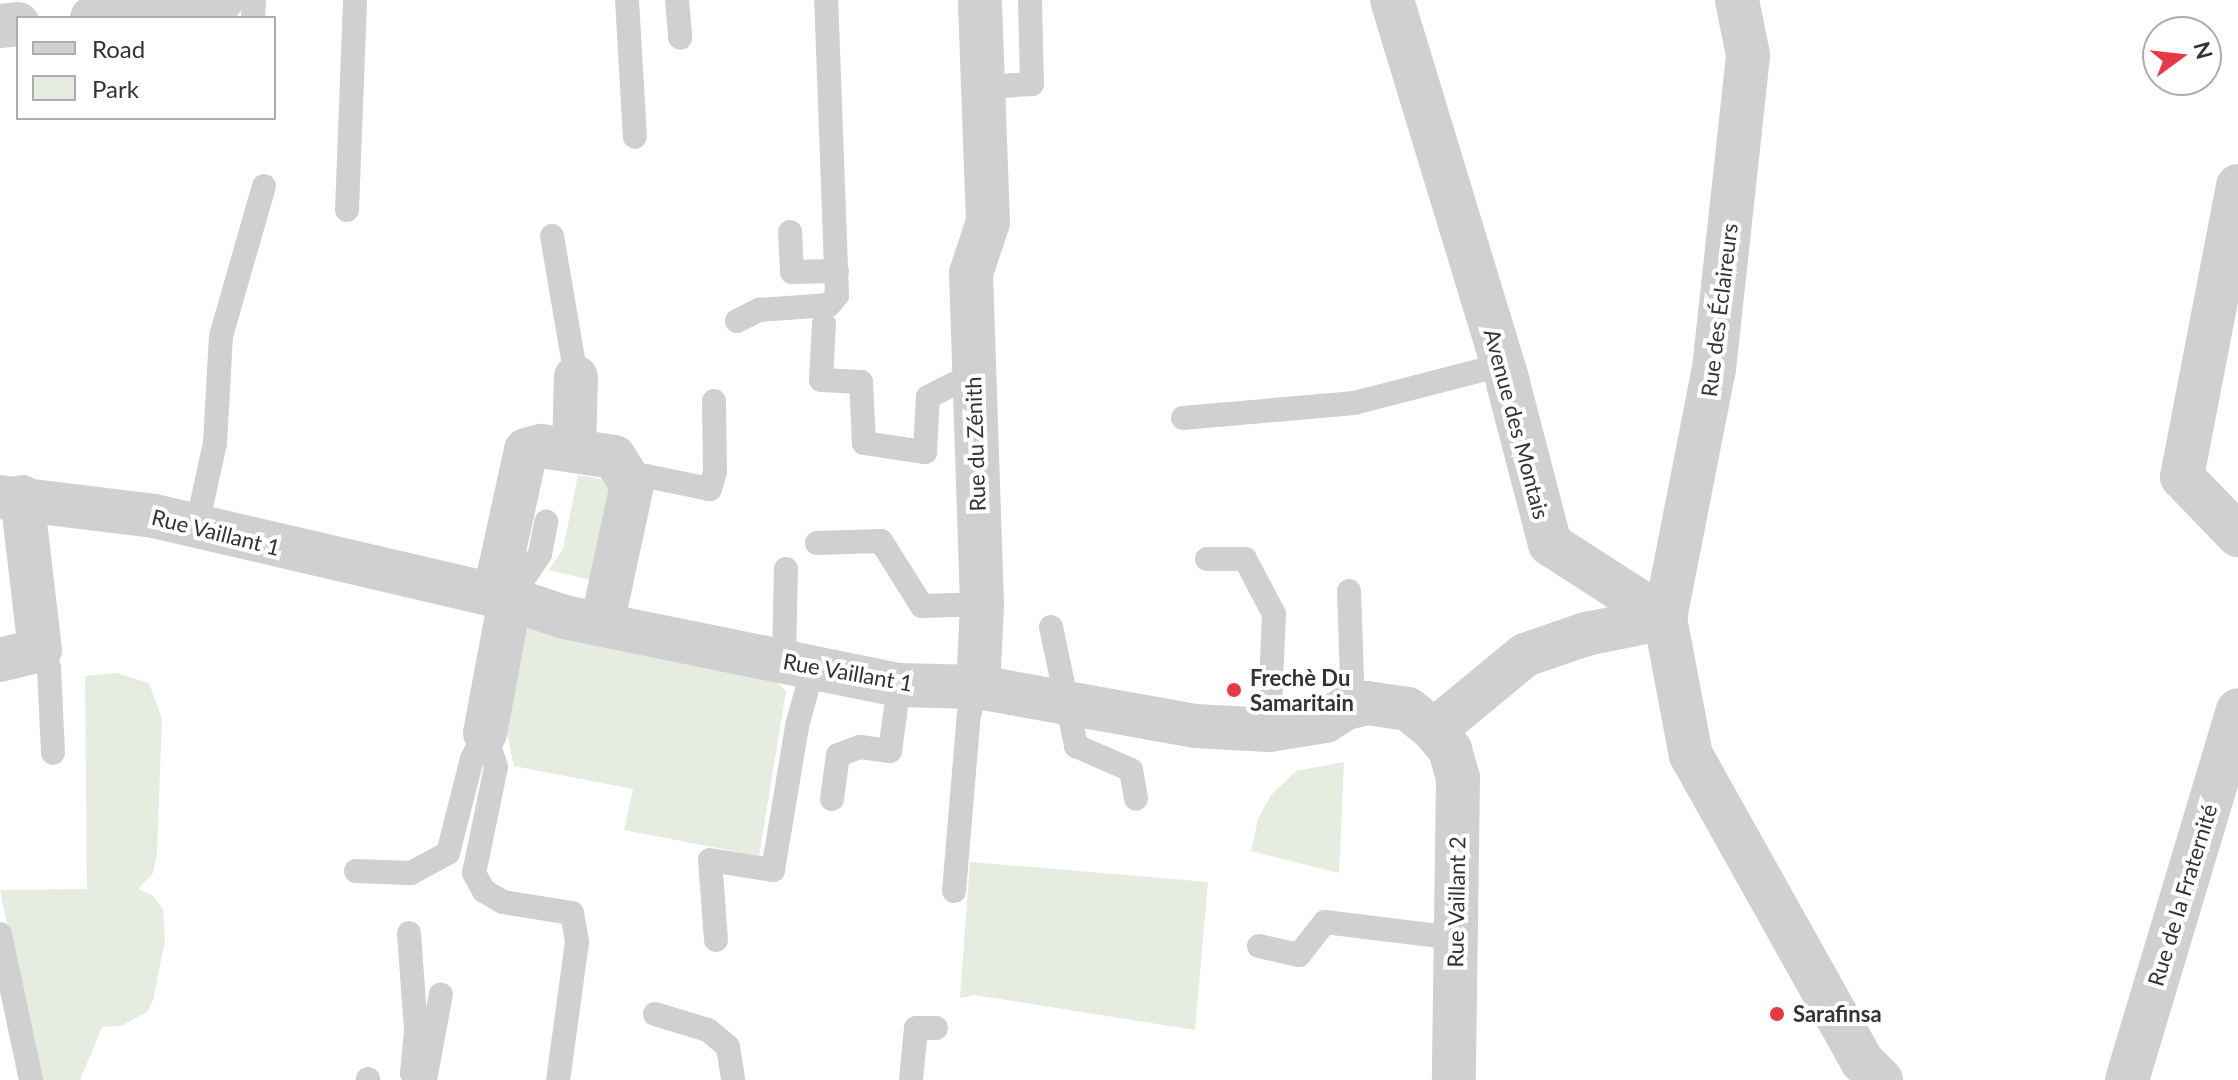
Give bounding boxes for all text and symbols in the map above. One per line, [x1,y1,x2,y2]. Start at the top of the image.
legend [16,16,276,120]
north arrow [2142,16,2222,96]
text: Road [92,34,145,63]
text: N [2188,38,2219,62]
text: Park [92,74,139,103]
street label: Rue des Éclaireurs [1695,222,1743,398]
street label: Avenue des Montais [1479,326,1555,522]
street label: Rue du Zénith [959,376,991,512]
street label: Rue Vaillant 1 [149,503,283,561]
street label: Rue Vaillant 1 [781,648,915,696]
place label: Frechè Du Samaritain [1250,664,1354,716]
marker: Frechè Du Samaritain [1225,681,1243,699]
street label: Rue de la Fraternité [2142,801,2222,989]
street label: Rue Vaillant 2 [1442,836,1470,968]
place label: Sarafinsa [1793,1001,1882,1027]
marker: Sarafinsa [1768,1005,1786,1023]

